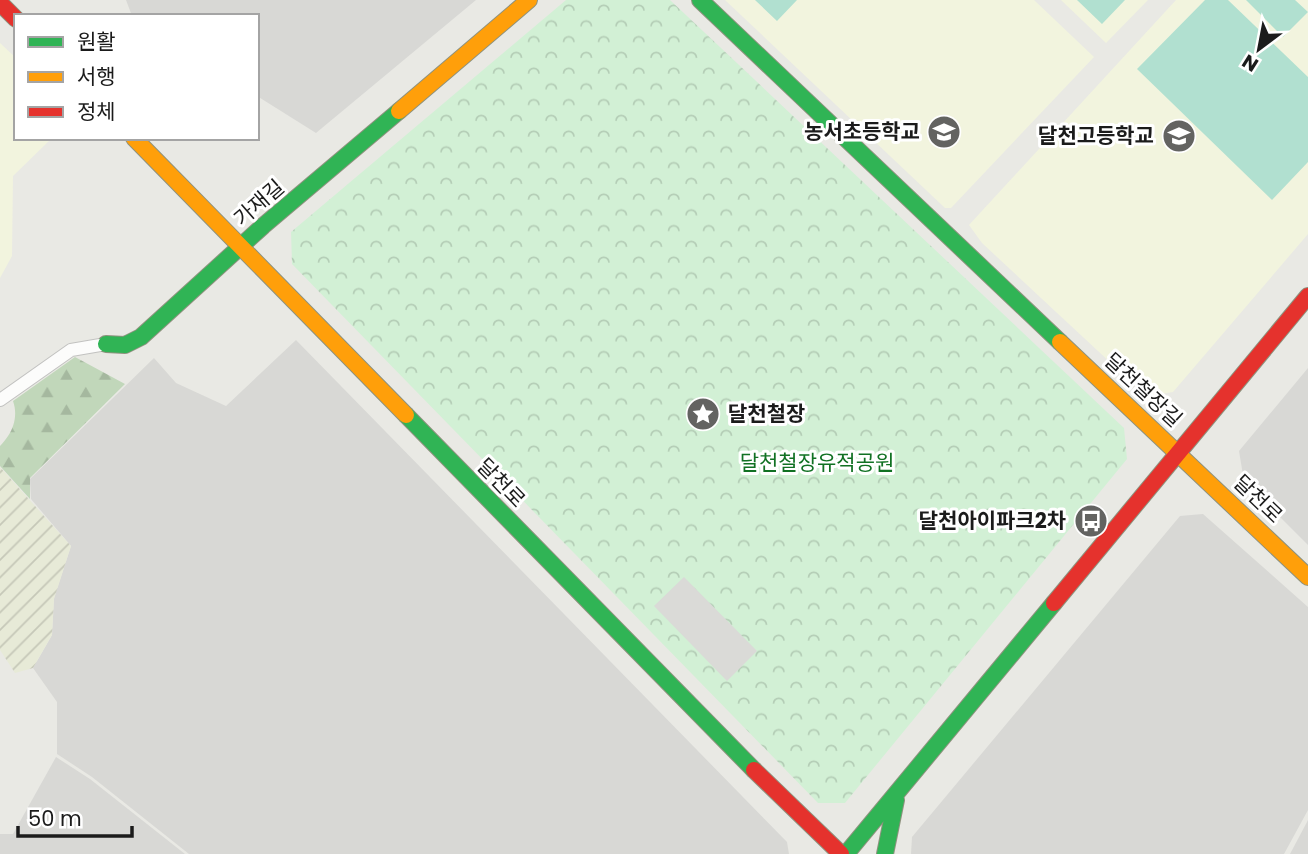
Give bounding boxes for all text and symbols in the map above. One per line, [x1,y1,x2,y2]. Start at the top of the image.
legend [14,14,259,140]
north arrow [1224,14,1294,84]
text: 원활 [77,27,116,56]
text: N [1237,48,1263,78]
text: 서행 [77,62,116,91]
text: 정체 [77,97,116,126]
school or university icon: 농서초등학교 [925,113,963,151]
place label: 농서초등학교 [804,117,920,146]
school or university icon: 달천고등학교 [1160,117,1198,155]
place label: 달천고등학교 [1038,121,1154,150]
street label: 가재길 [227,173,290,233]
street label: 달천철장길 [1098,346,1189,433]
place icon: 달천철장 [684,395,722,433]
place label: 달천철장 [728,399,805,428]
park label: 달천철장유적공원 [740,448,894,477]
street label: 달천로 [471,452,532,514]
street label: 달천로 [1227,468,1289,529]
bus stop icon: 달천아이파크2차 [1072,502,1110,540]
place label: 달천아이파크2차 [919,506,1066,535]
scale bar [18,794,131,838]
text: 50 m [28,804,82,833]

